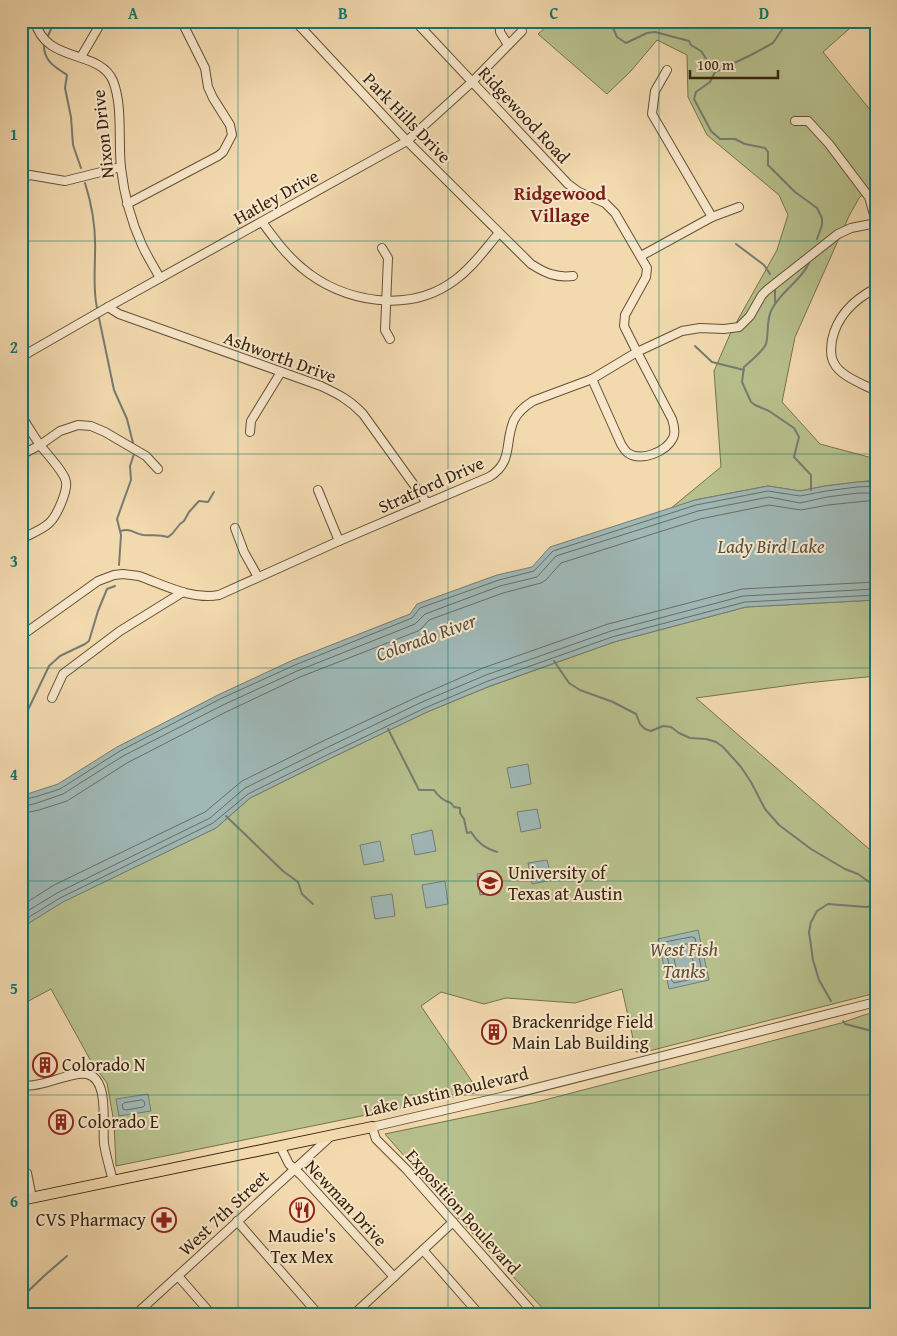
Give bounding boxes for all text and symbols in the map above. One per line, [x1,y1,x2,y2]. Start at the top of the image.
text: A [128,1,139,25]
text: B [338,1,348,25]
text: C [549,1,559,25]
text: D [759,1,769,25]
scale bar [690,48,777,80]
text: 100 m [697,54,735,75]
street label: Ridgewood Road [472,60,577,170]
street label: Park Hills Drive [357,66,458,169]
street label: Nixon Drive [84,88,121,180]
text: 1 [10,122,18,146]
street label: Hatley Drive [228,162,323,231]
district label: Ridgewood Village [514,179,606,229]
street label: Ashworth Drive [220,324,340,389]
text: 2 [10,335,18,359]
street label: Stratford Drive [374,449,488,520]
water label: Lady Bird Lake [716,532,825,560]
text: 3 [10,549,18,573]
water label: Colorado River [372,606,481,668]
text: 4 [10,762,18,786]
place label: University of Texas at Austin [508,859,623,907]
school or university icon: University of Texas at Austin [477,870,503,896]
water label: West Fish Tanks [650,935,719,985]
text: 5 [10,976,18,1000]
place label: Brackenridge Field Main Lab Building [512,1008,654,1056]
building icon: Brackenridge Field Main Lab Building [481,1019,507,1045]
place label: Colorado N [62,1051,146,1078]
building icon: Colorado N [32,1052,58,1078]
street label: Lake Austin Boulevard [361,1059,531,1124]
place label: Colorado E [78,1108,159,1135]
building icon: Colorado E [48,1109,74,1135]
street label: Exposition Boulevard [400,1143,527,1281]
street label: Newman Drive [299,1153,394,1252]
street label: West 7th Street [172,1163,275,1262]
text: 6 [10,1189,18,1213]
restaurant icon: Maudie's Tex Mex [289,1197,315,1223]
place label: CVS Pharmacy [36,1206,146,1233]
pharmacy icon: CVS Pharmacy [151,1207,177,1233]
place label: Maudie's Tex Mex [268,1222,336,1270]

